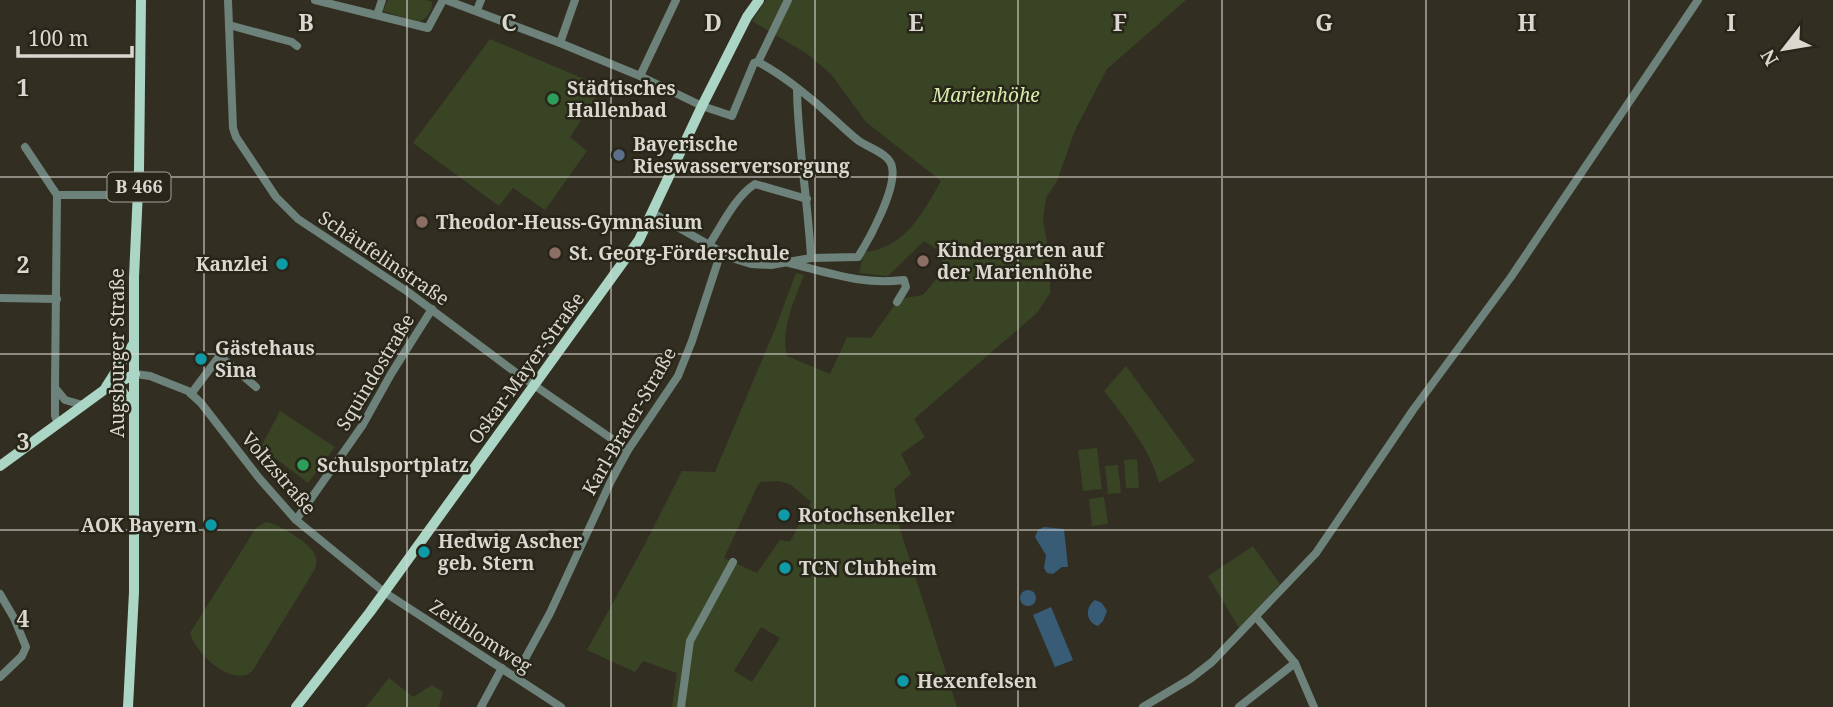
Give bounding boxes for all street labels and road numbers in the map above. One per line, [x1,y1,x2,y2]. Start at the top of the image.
road number: B 466 [108,172,170,202]
street label: Schäufelinstraße [313,204,455,312]
street label: Augsburger Straße [104,268,130,438]
street label: Oskar-Mayer-Straße [462,287,590,449]
street label: Squindostraße [330,309,420,435]
street label: Karl-Brater-Straße [576,342,682,500]
street label: Voltzstraße [236,426,322,520]
street label: Zeitblomweg [425,593,537,679]

